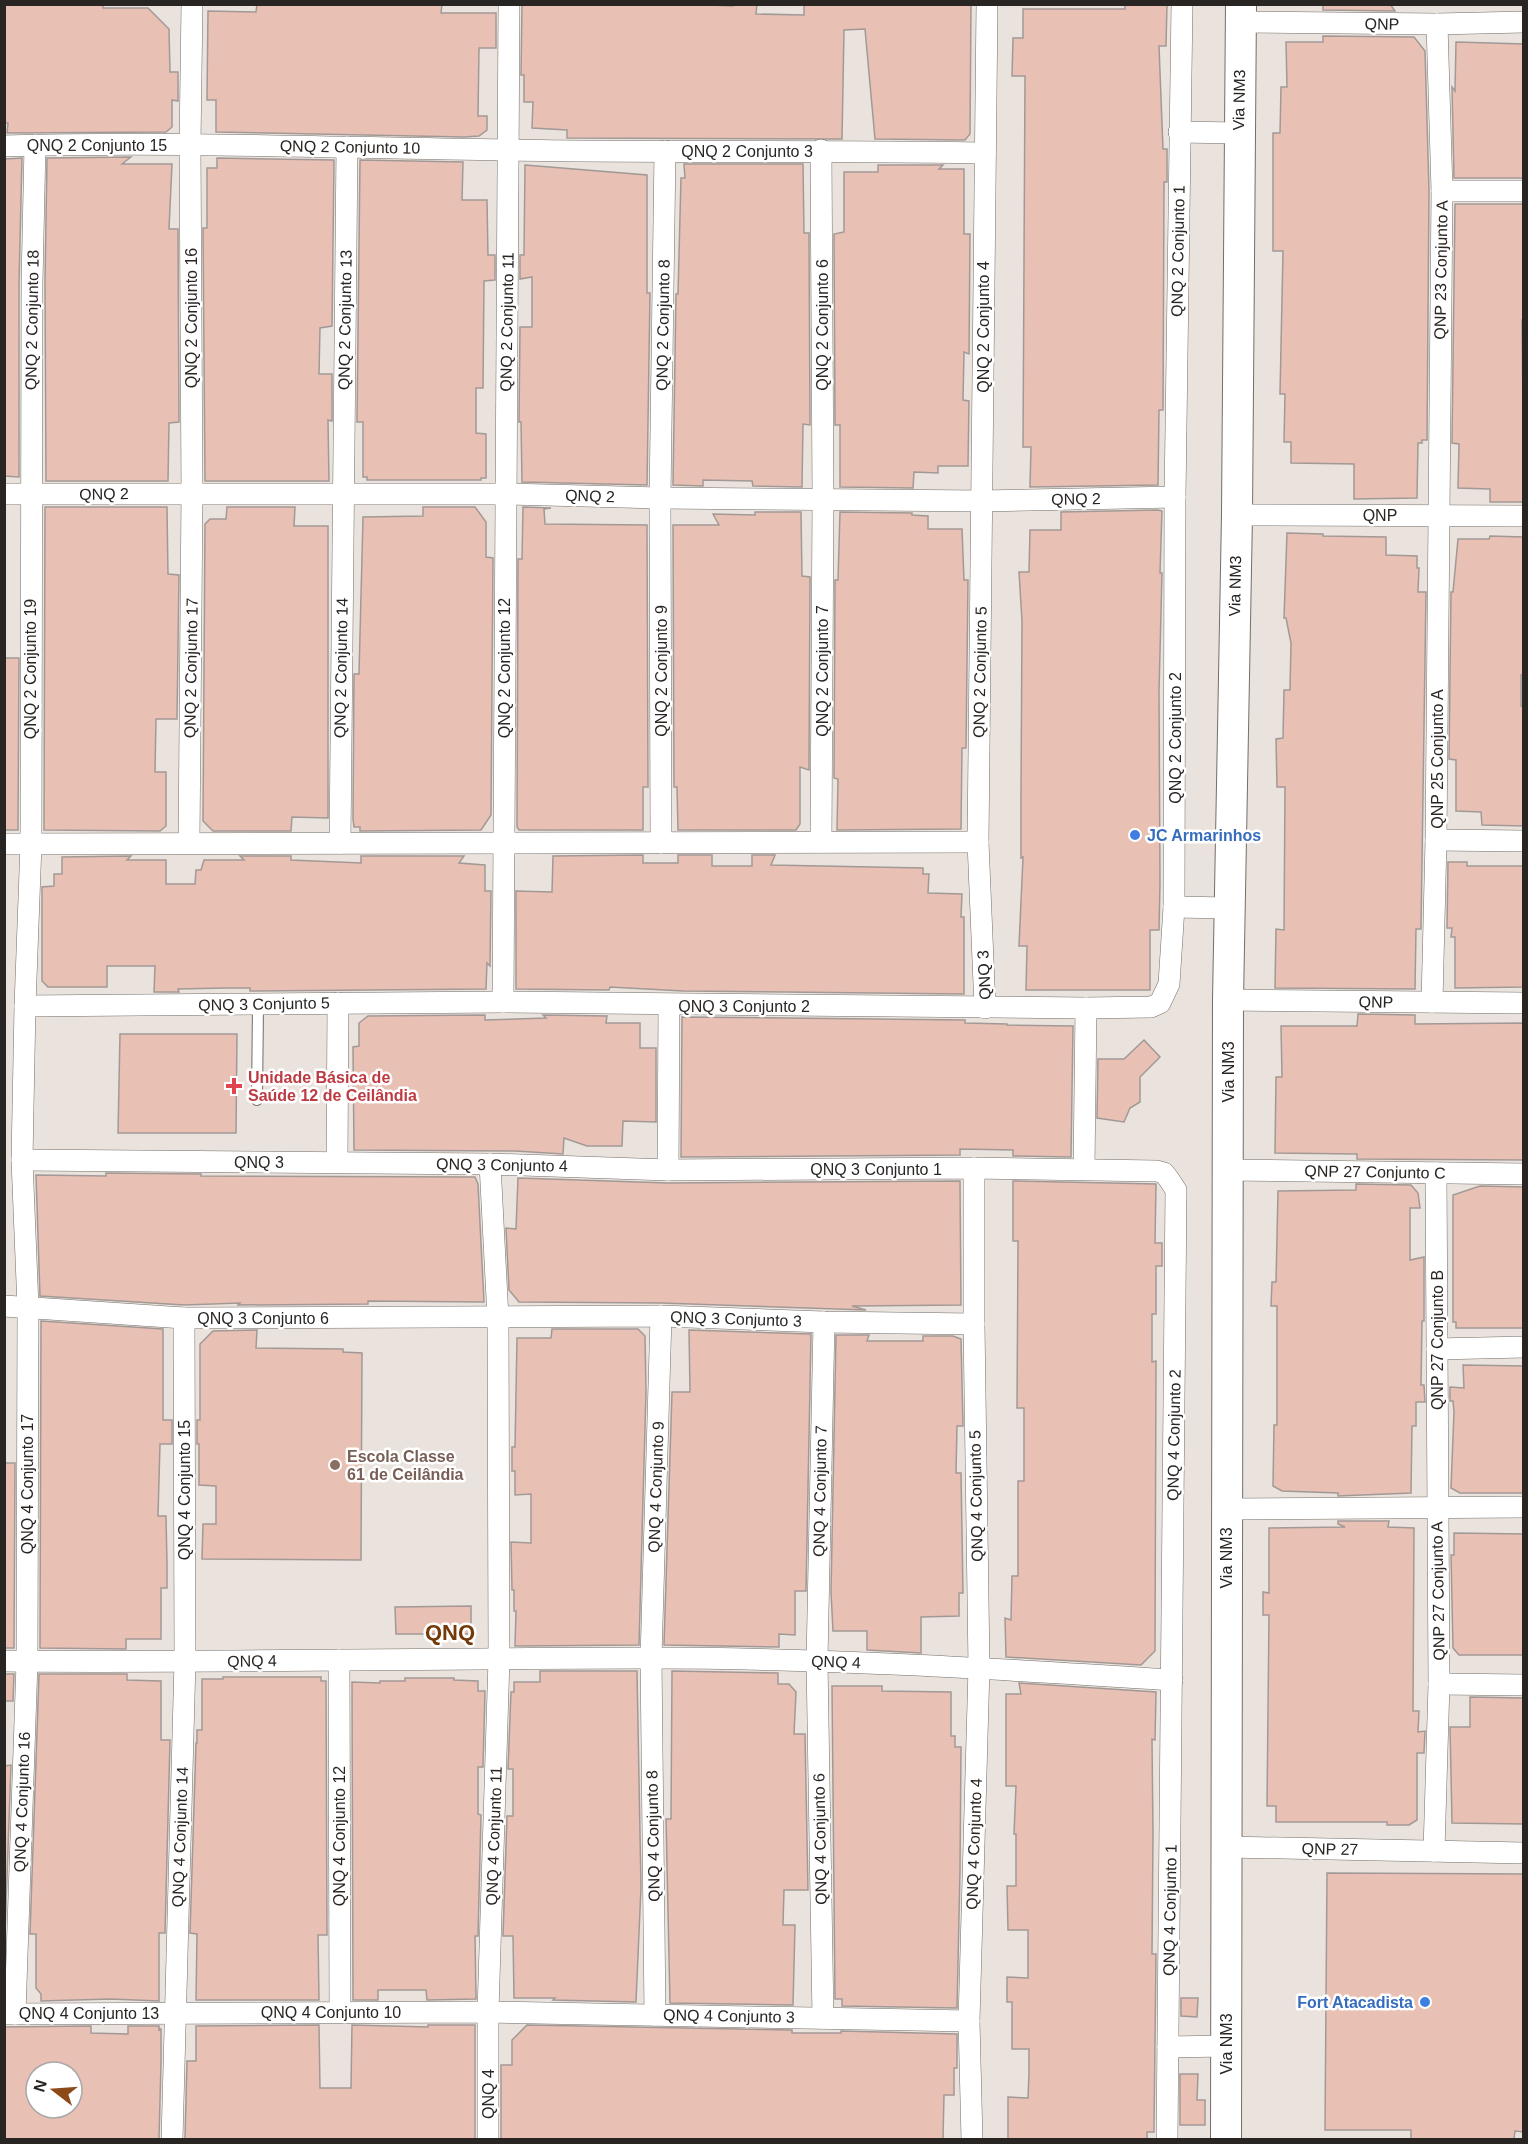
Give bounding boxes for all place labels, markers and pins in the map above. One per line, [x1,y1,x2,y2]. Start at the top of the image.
place label: JC Armarinhos [1147,827,1261,844]
marker: JC Armarinhos [1128,828,1142,842]
place label: Unidade Básica de Saúde 12 de Ceilândia [248,1069,417,1104]
marker: Unidade Básica de Saúde 12 de Ceilândia [225,1077,243,1095]
place label: Escola Classe 61 de Ceilândia [347,1448,464,1483]
marker: Escola Classe 61 de Ceilândia [328,1458,342,1472]
place label: Fort Atacadista [1297,1994,1413,2011]
marker: Fort Atacadista [1418,1995,1432,2009]

